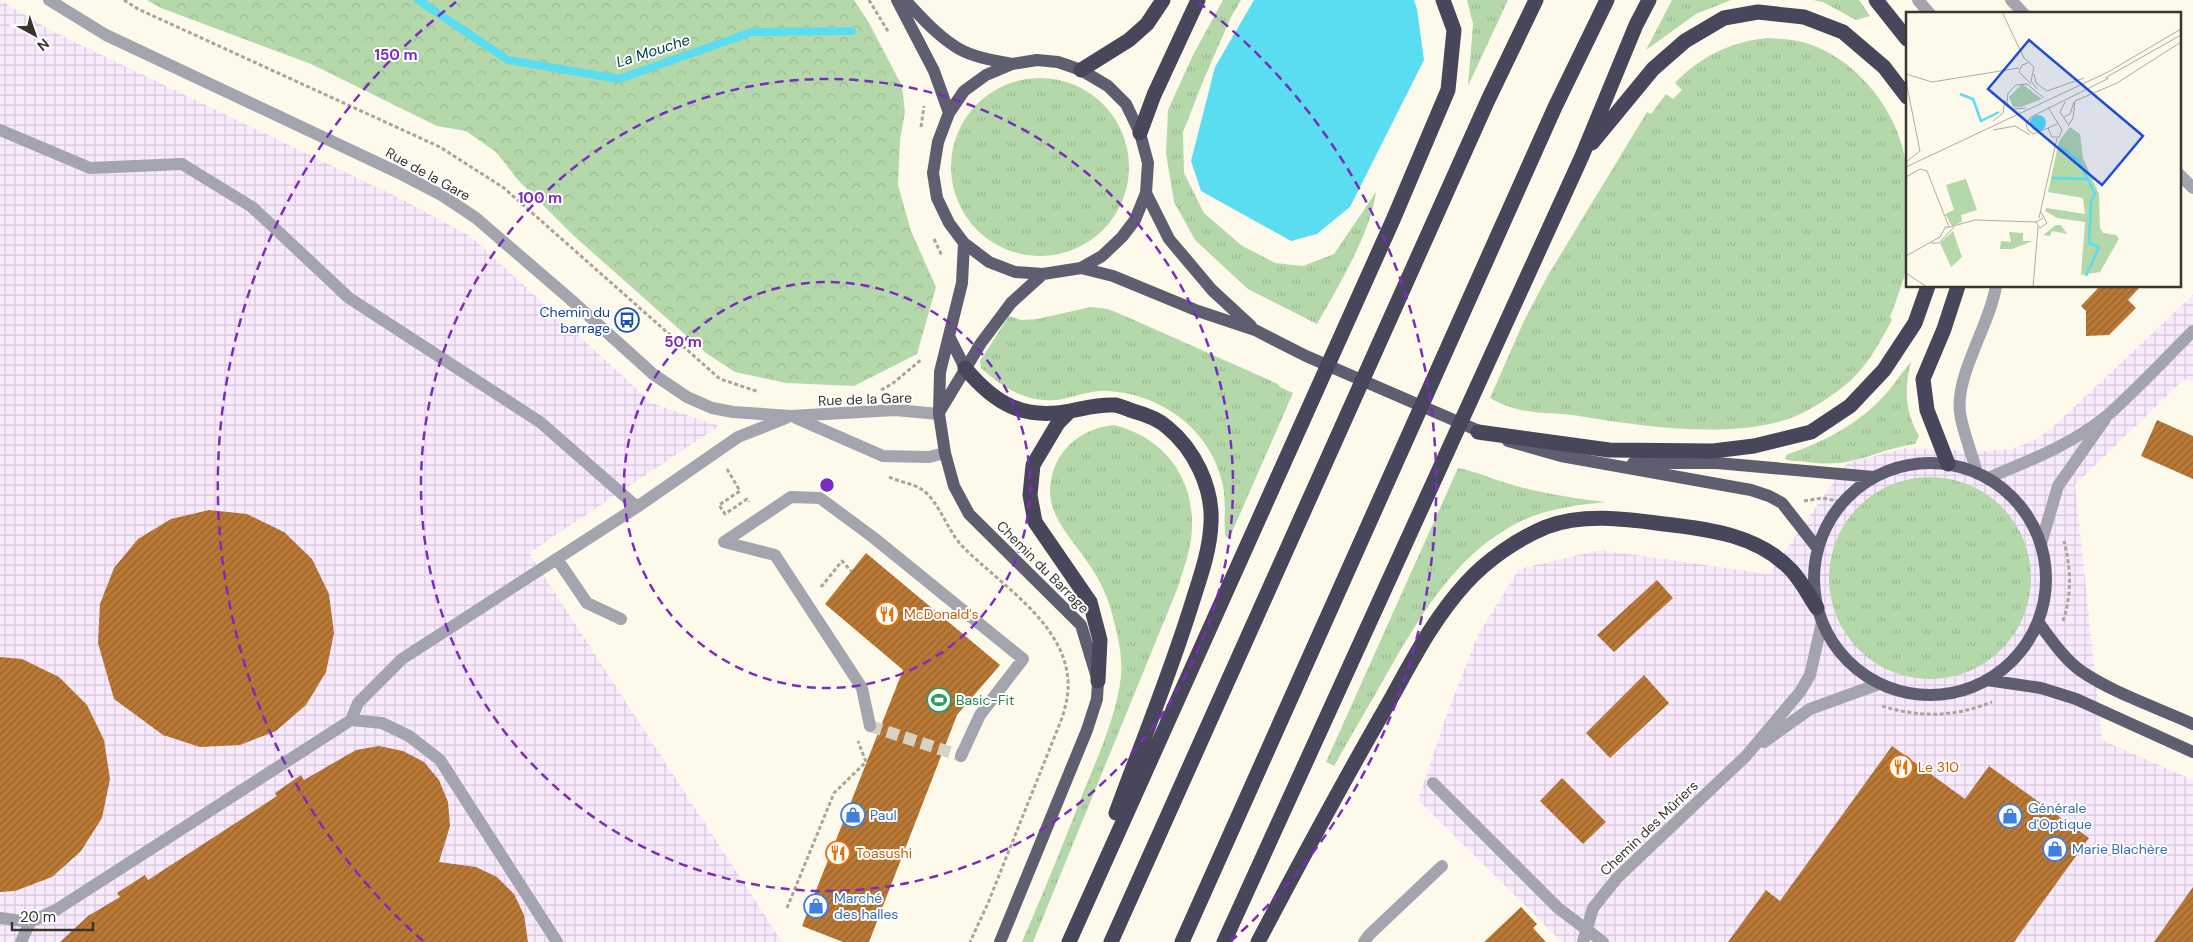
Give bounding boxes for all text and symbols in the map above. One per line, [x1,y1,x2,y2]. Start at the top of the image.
north arrow [10,10,60,60]
inset map [1906,12,2180,288]
water label: La Mouche [614,30,693,72]
text: N [34,35,53,55]
text: 150 m [375,45,418,65]
street label: Rue de la Gare [383,143,474,205]
text: 100 m [518,188,562,208]
place label: Chemin du barrage [540,303,610,337]
bus stop icon: Chemin du barrage [614,307,640,333]
text: 50 m [664,332,702,352]
street label: Rue de la Gare [818,388,912,410]
centre of rings [818,476,836,494]
street label: Chemin du Barrage [993,517,1093,617]
restaurant icon: McDonald's [874,601,900,627]
place label: McDonald's [904,605,979,623]
sports icon: Basic-Fit [926,687,952,713]
place label: Basic-Fit [956,691,1014,709]
restaurant icon: Le 310 [1888,754,1914,780]
place label: Le 310 [1918,758,1959,776]
street label: Chemin des Mûriers [1596,777,1702,879]
place label: Générale d'Optique [2028,799,2092,833]
shop icon: Paul [840,802,866,828]
shop icon: Générale d'Optique [1997,803,2023,829]
place label: Paul [870,806,897,824]
shop icon: Marie Blachère [2042,836,2068,862]
restaurant icon: Toasushi [825,840,851,866]
place label: Marie Blachère [2072,840,2168,858]
place label: Toasushi [856,844,912,862]
place label: Marché des halles [834,889,898,923]
shop icon: Marché des halles [803,893,829,919]
scale bar [12,900,94,932]
text: 20 m [20,907,56,927]

